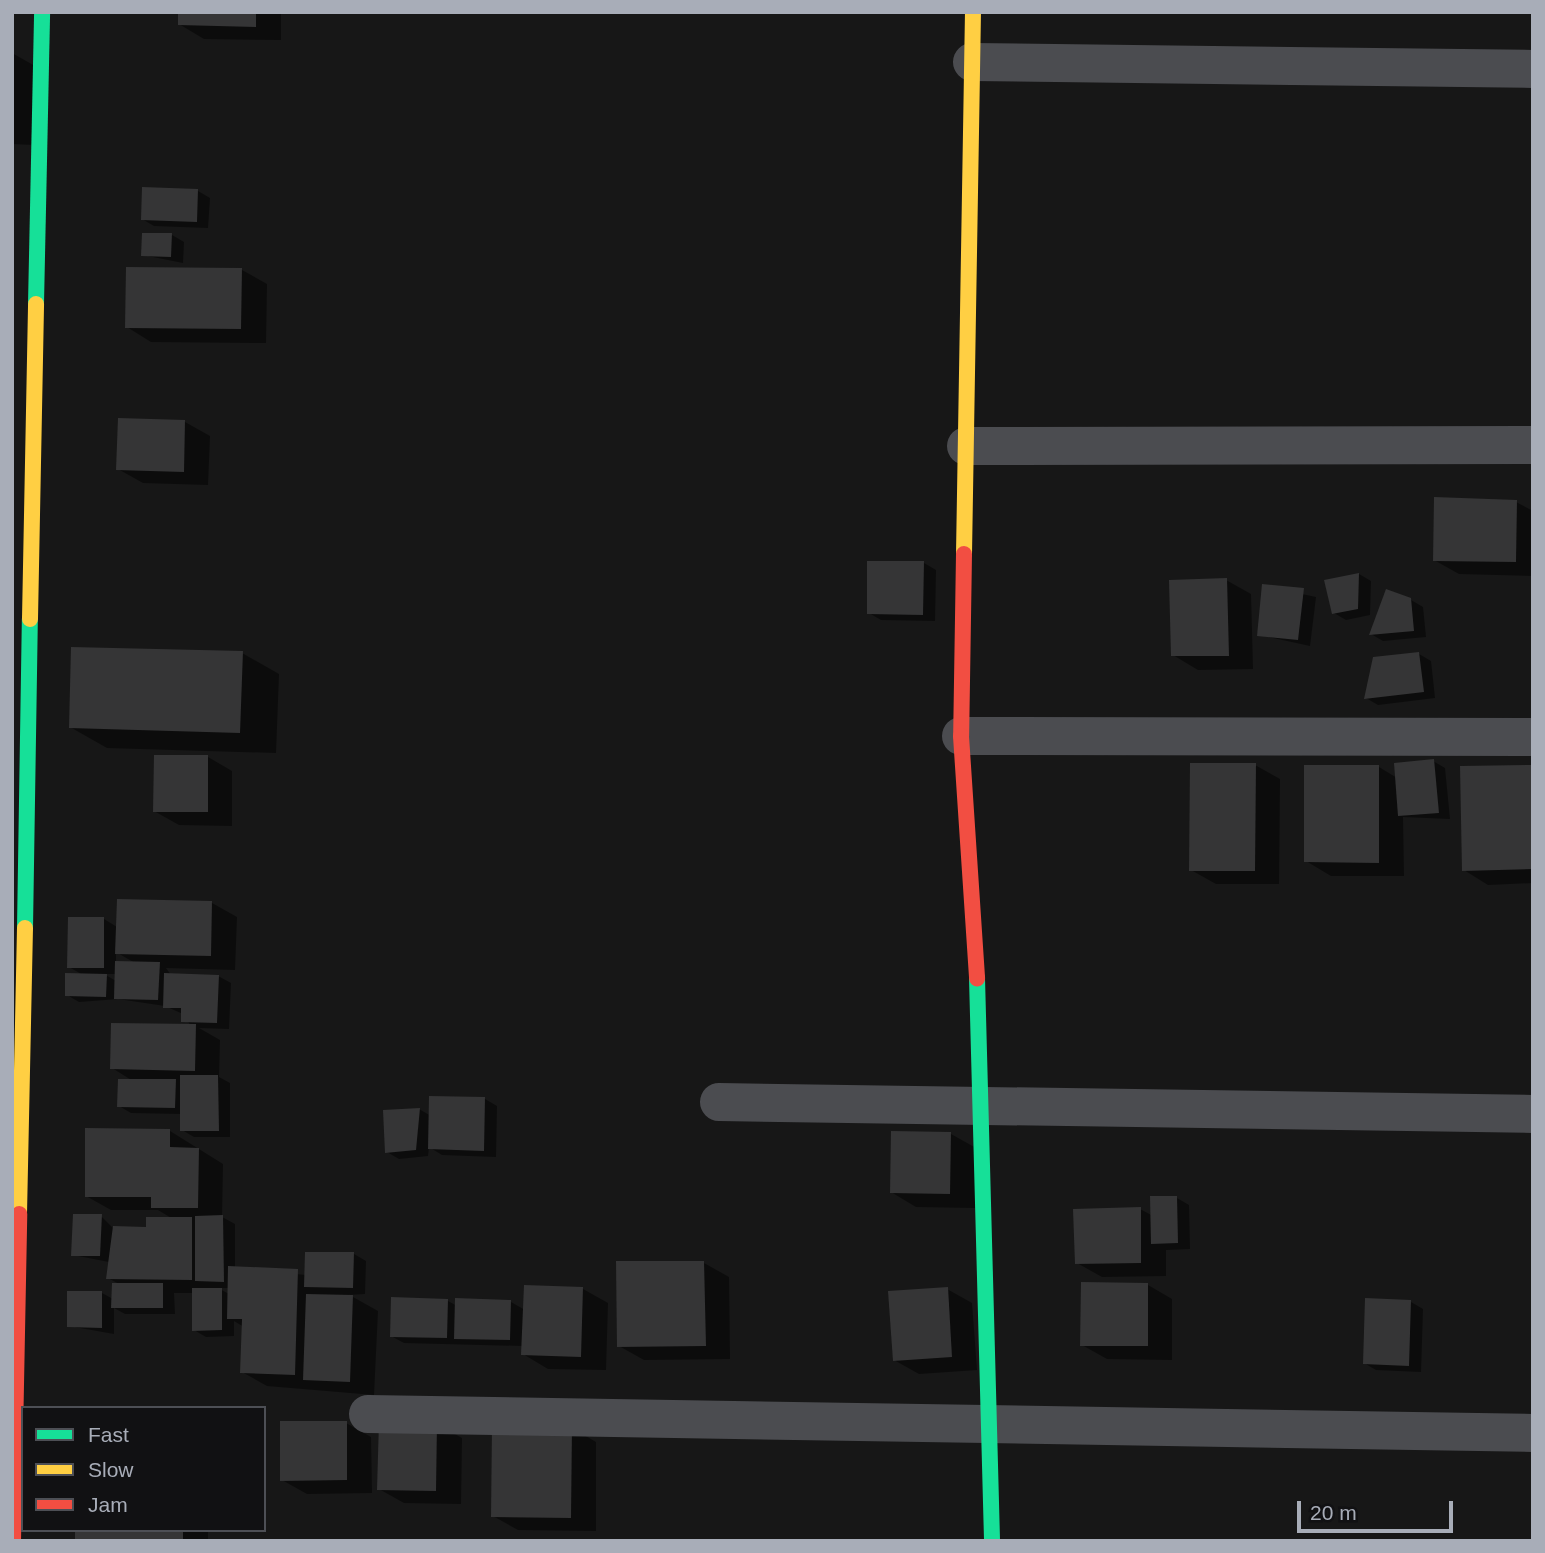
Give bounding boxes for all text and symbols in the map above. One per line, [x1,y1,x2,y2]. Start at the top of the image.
legend [21,1406,266,1532]
text: Fast [88,1423,129,1446]
text: Slow [88,1458,134,1481]
scale bar [1300,1486,1456,1530]
text: Jam [88,1493,128,1516]
text: 20 m [1310,1501,1357,1524]

